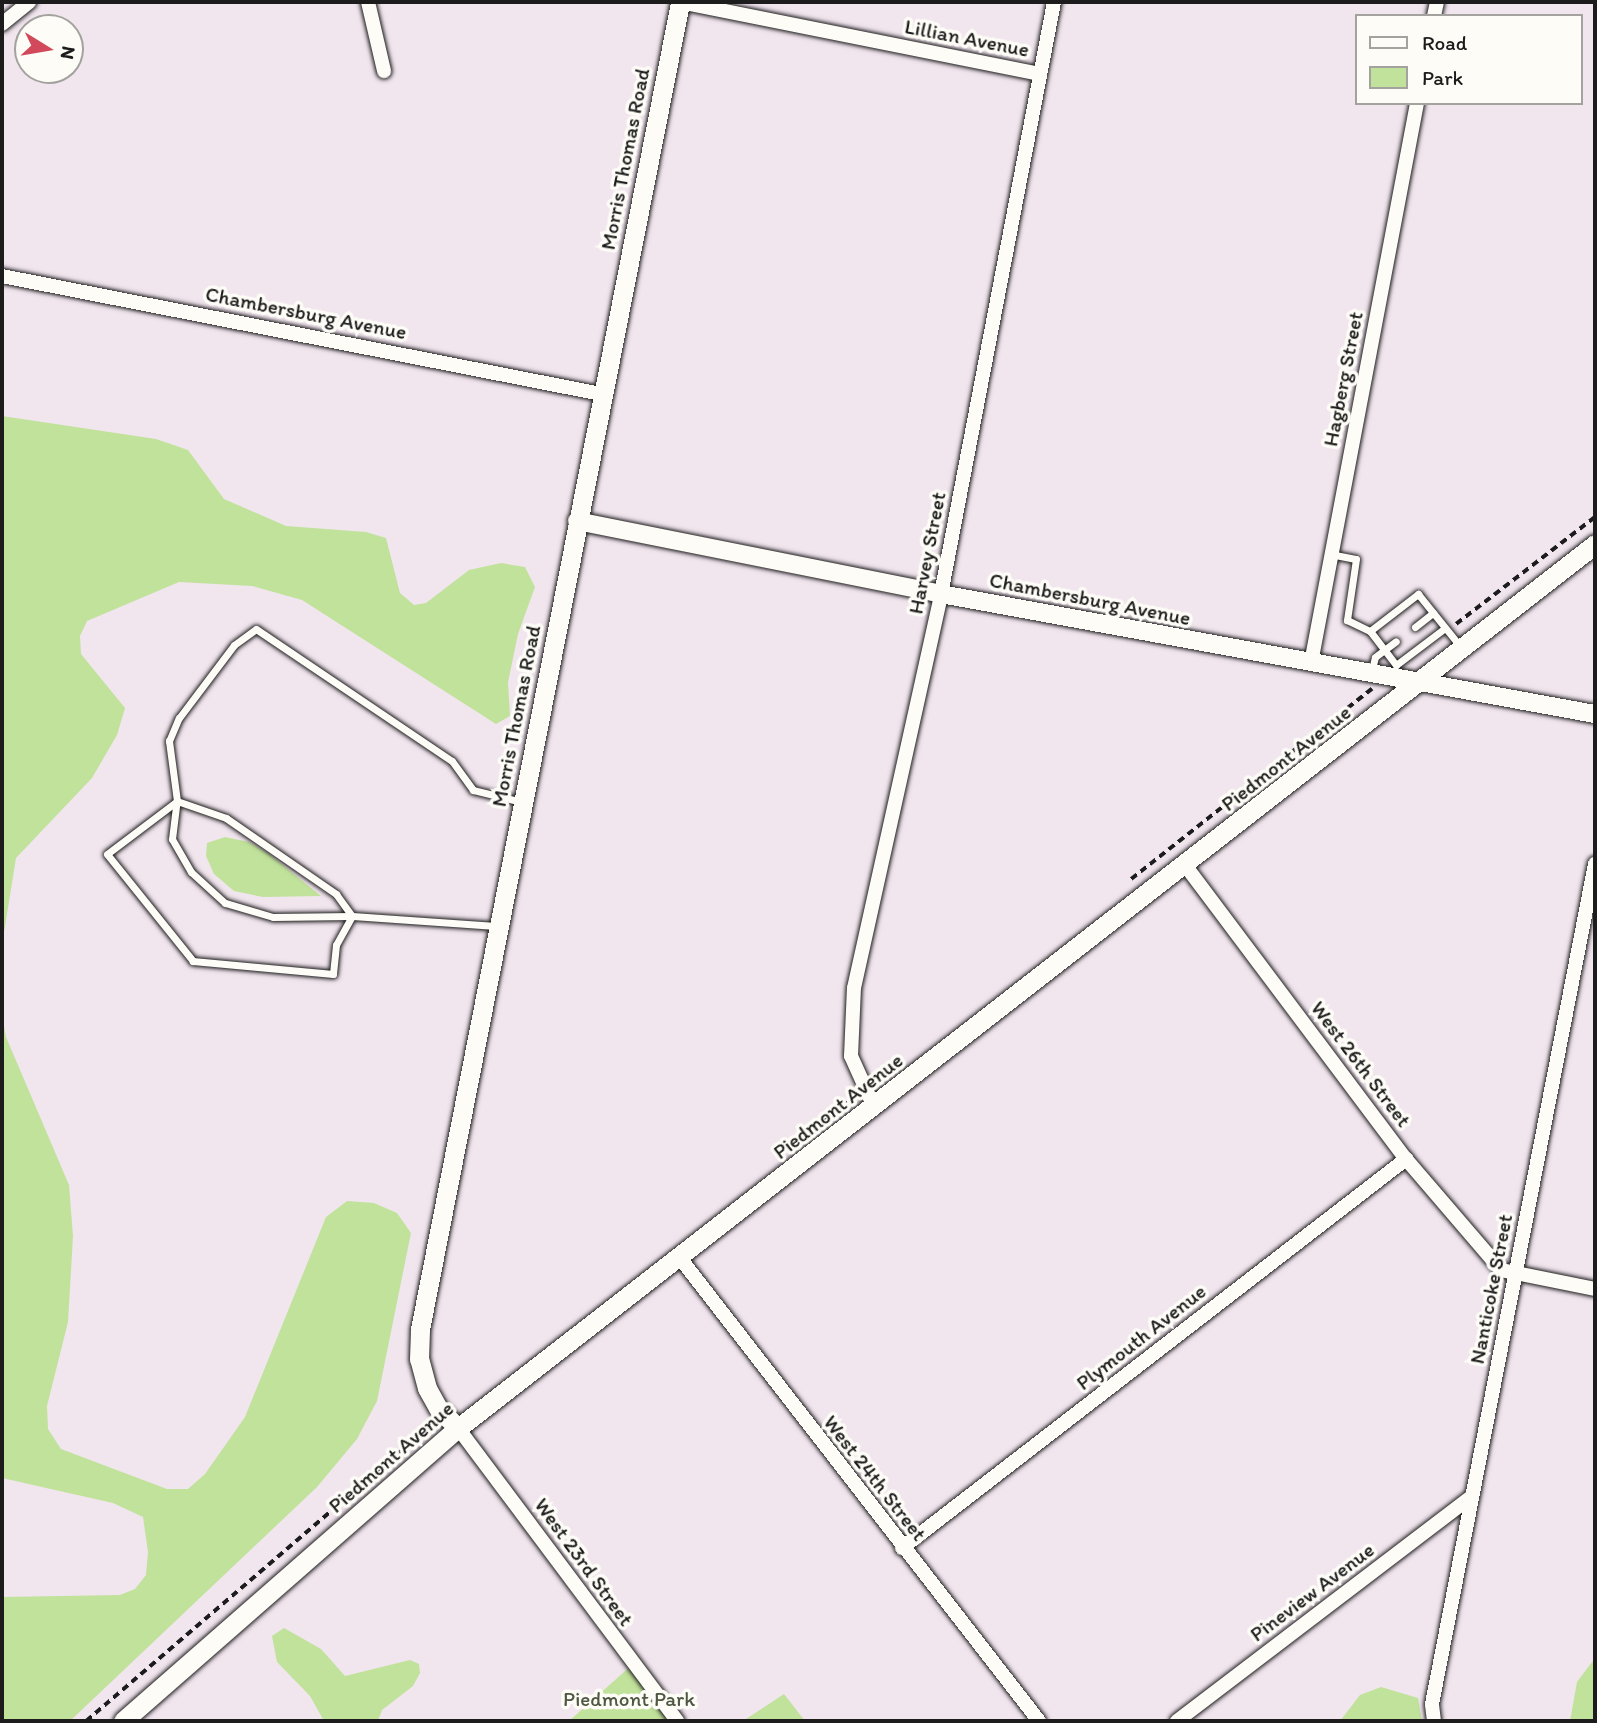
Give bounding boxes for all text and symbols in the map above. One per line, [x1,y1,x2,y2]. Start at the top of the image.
north arrow [14,14,84,84]
street label: Lillian Avenue [903,14,1031,62]
legend [1356,14,1583,105]
text: Road [1422,30,1467,55]
text: N [56,44,81,61]
text: Park [1422,65,1463,90]
street label: Morris Thomas Road [595,67,655,251]
street label: Chambersburg Avenue [204,281,408,345]
street label: Hagberg Street [1318,310,1368,448]
street label: Harvey Street [903,490,951,616]
street label: Chambersburg Avenue [988,567,1192,631]
street label: Morris Thomas Road [486,624,546,808]
street label: Piedmont Avenue [1217,700,1355,816]
street label: West 26th Street [1306,996,1416,1132]
street label: Piedmont Avenue [769,1048,907,1164]
street label: Nanticoke Street [1464,1212,1518,1366]
street label: Plymouth Avenue [1072,1279,1210,1395]
street label: Piedmont Avenue [324,1396,458,1518]
street label: West 24th Street [818,1410,932,1546]
street label: West 23rd Street [529,1493,639,1631]
street label: Pineview Avenue [1245,1537,1379,1647]
park label: Piedmont Park [563,1686,695,1712]

